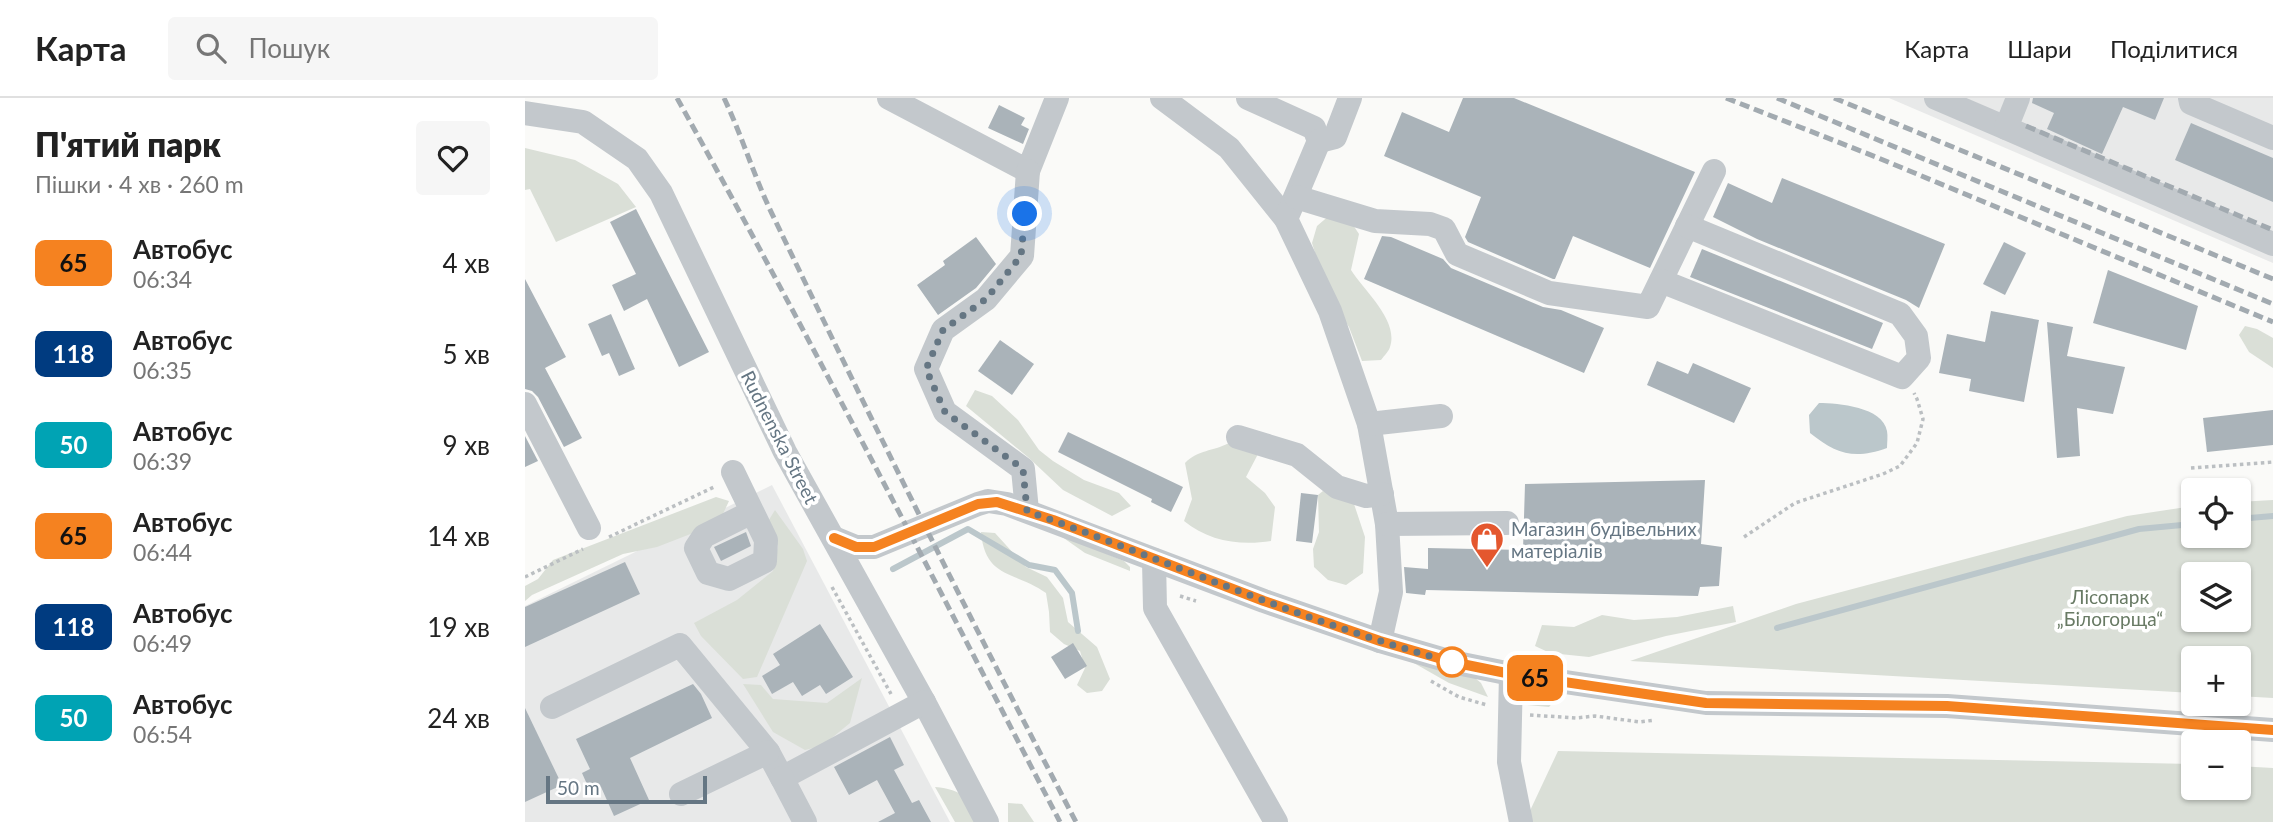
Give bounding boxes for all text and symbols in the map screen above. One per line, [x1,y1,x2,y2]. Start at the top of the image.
search box [168,17,658,80]
text: Карта [35,28,126,68]
icon: search [192,29,230,67]
text: Пошук [248,32,330,64]
text: Карта [1904,34,1969,63]
text: Шари [2007,34,2072,63]
text: Поділитися [2110,34,2238,63]
button: heart [416,121,490,195]
text: П'ятий парк [35,124,221,164]
text: Пішки · 4 хв · 260 m [35,170,244,198]
your location [1007,196,1042,231]
text: Автобус [133,233,232,265]
text: 4 хв [442,247,490,279]
text: 65 [60,248,87,277]
text: 06:34 [133,265,192,293]
text: Автобус [133,324,232,356]
text: 5 хв [442,338,490,370]
text: 118 [53,339,94,368]
text: 06:35 [133,356,192,384]
street label: Rudnenska Street [737,367,824,508]
text: Автобус [133,415,232,447]
text: 9 хв [442,429,490,461]
text: 50 [60,430,87,459]
text: 06:39 [133,447,192,475]
map controls [2181,478,2251,800]
button: locate [2181,478,2251,548]
text: Автобус [133,506,232,538]
place label: Магазин будівельних матеріалів [1511,517,1697,562]
text: 14 хв [427,520,490,552]
shop icon: Магазин будівельних матеріалів [1468,520,1506,569]
text: 65 [60,521,87,550]
text: 06:44 [133,538,192,566]
button: layers [2181,562,2251,632]
park label: Лісопарк „Білогорща“ [2057,585,2163,630]
text: Автобус [133,597,232,629]
text: 19 хв [427,611,490,643]
text: 118 [53,612,94,641]
text: 06:49 [133,629,192,657]
button: + [2181,646,2251,716]
unlabelled marker [1437,647,1467,677]
line badge: 65 [1503,655,1567,701]
text: 65 [1521,663,1549,692]
text: Автобус [133,688,232,720]
text: 24 хв [427,702,490,734]
text: 50 [60,703,87,732]
text: 06:54 [133,720,192,748]
button: − [2181,730,2251,800]
scale bar [546,773,707,805]
text: 50 m [557,776,600,799]

